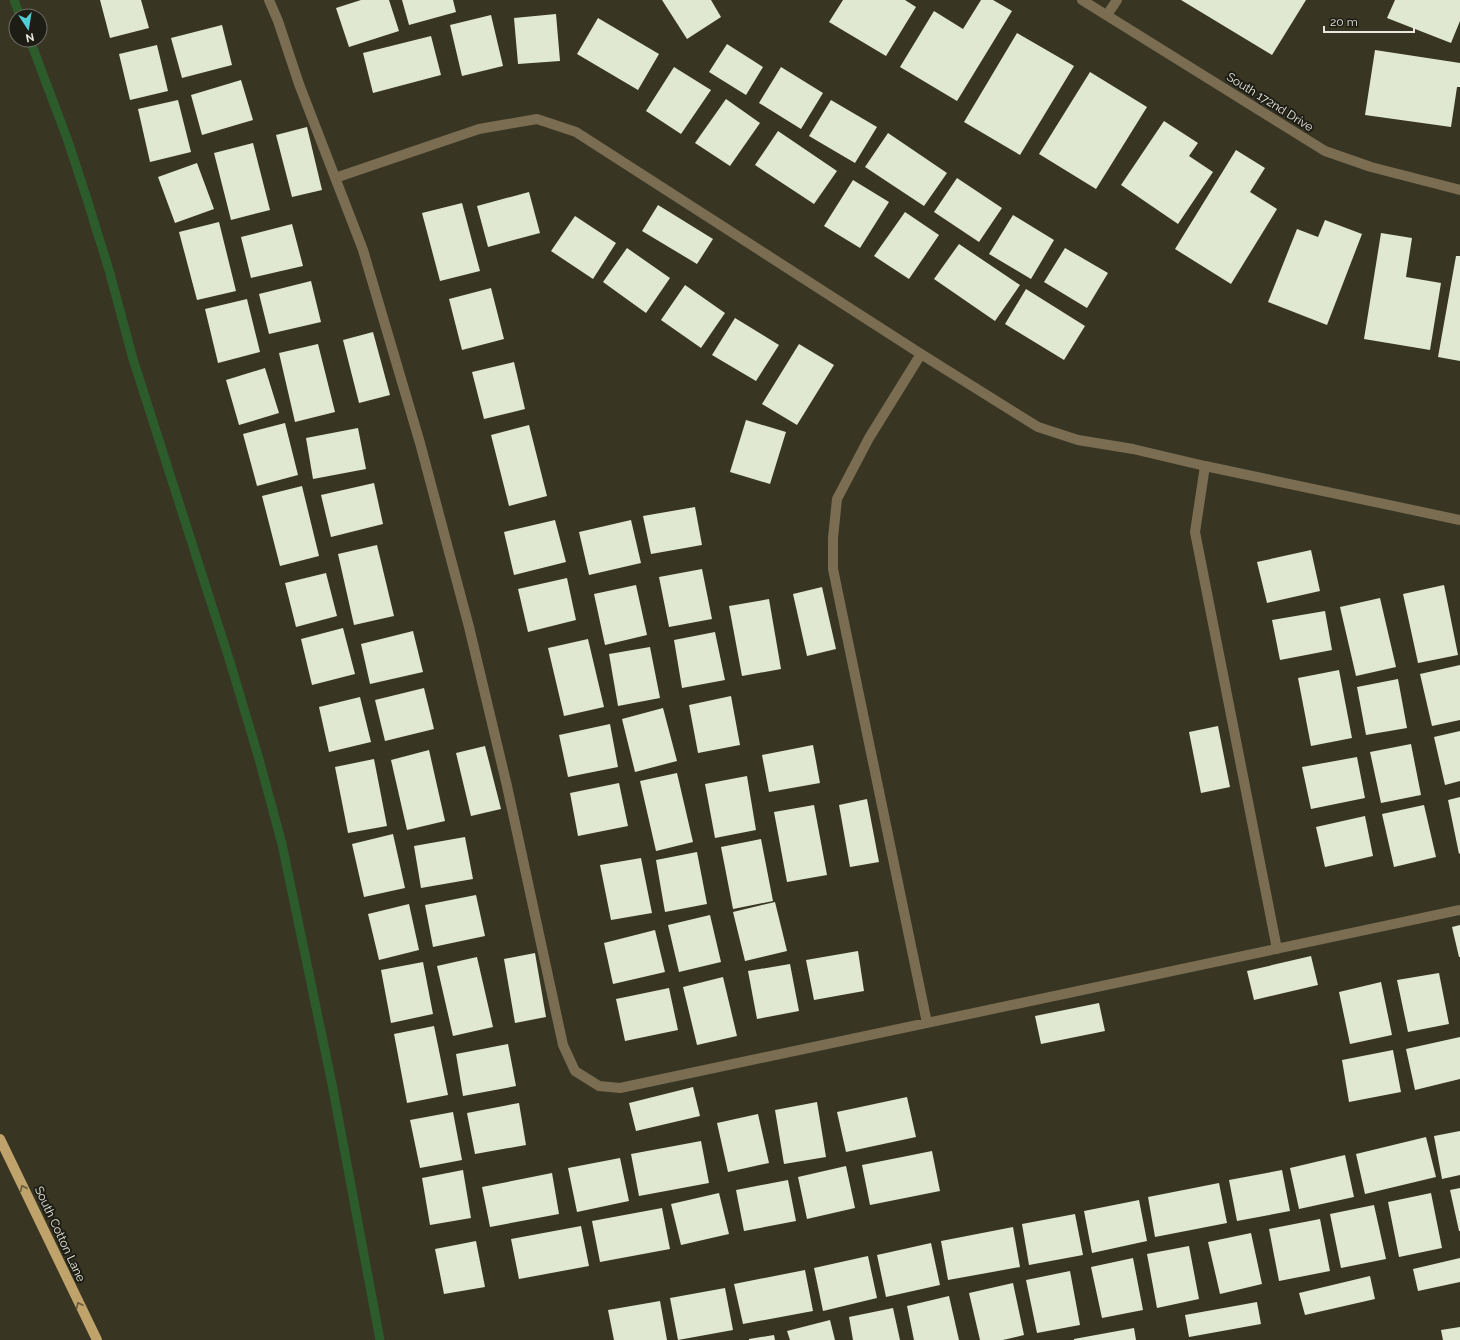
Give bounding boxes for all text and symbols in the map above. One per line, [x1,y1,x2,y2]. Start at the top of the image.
north arrow [8,8,48,48]
scale bar [1324,8,1414,34]
text: 20 m [1330,15,1358,29]
text: N [25,30,35,45]
street label: South 172nd Drive [1224,70,1316,134]
one-way arrow [20,1184,28,1192]
street label: South Cotton Lane [32,1184,88,1284]
one-way arrow [76,1302,84,1310]

